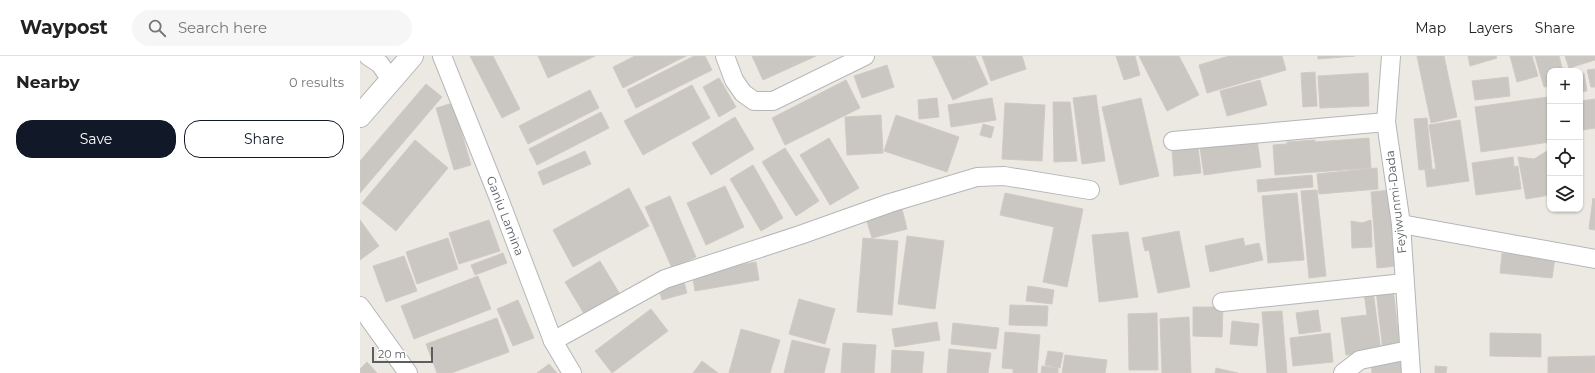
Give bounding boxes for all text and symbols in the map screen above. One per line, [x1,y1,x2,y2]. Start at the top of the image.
search box [132,10,412,46]
text: Waypost [20,16,108,39]
icon: search [146,17,168,39]
text: Search here [178,18,267,37]
text: Map [1415,19,1446,37]
text: Layers [1468,19,1513,37]
text: Share [1535,19,1575,37]
map controls [1547,68,1583,212]
button: + [1547,68,1583,104]
text: Nearby [16,72,80,92]
text: 0 results [289,74,344,90]
button: − [1547,104,1583,140]
button: Save [16,120,176,158]
button: Share [184,120,344,158]
button: locate [1547,140,1583,176]
street label: Feyiwunmi-Dada [1382,150,1409,254]
street label: Ganiu Lamina [483,174,528,258]
button: layers [1547,176,1583,212]
scale bar [372,345,433,364]
text: 20 m [378,347,406,361]

